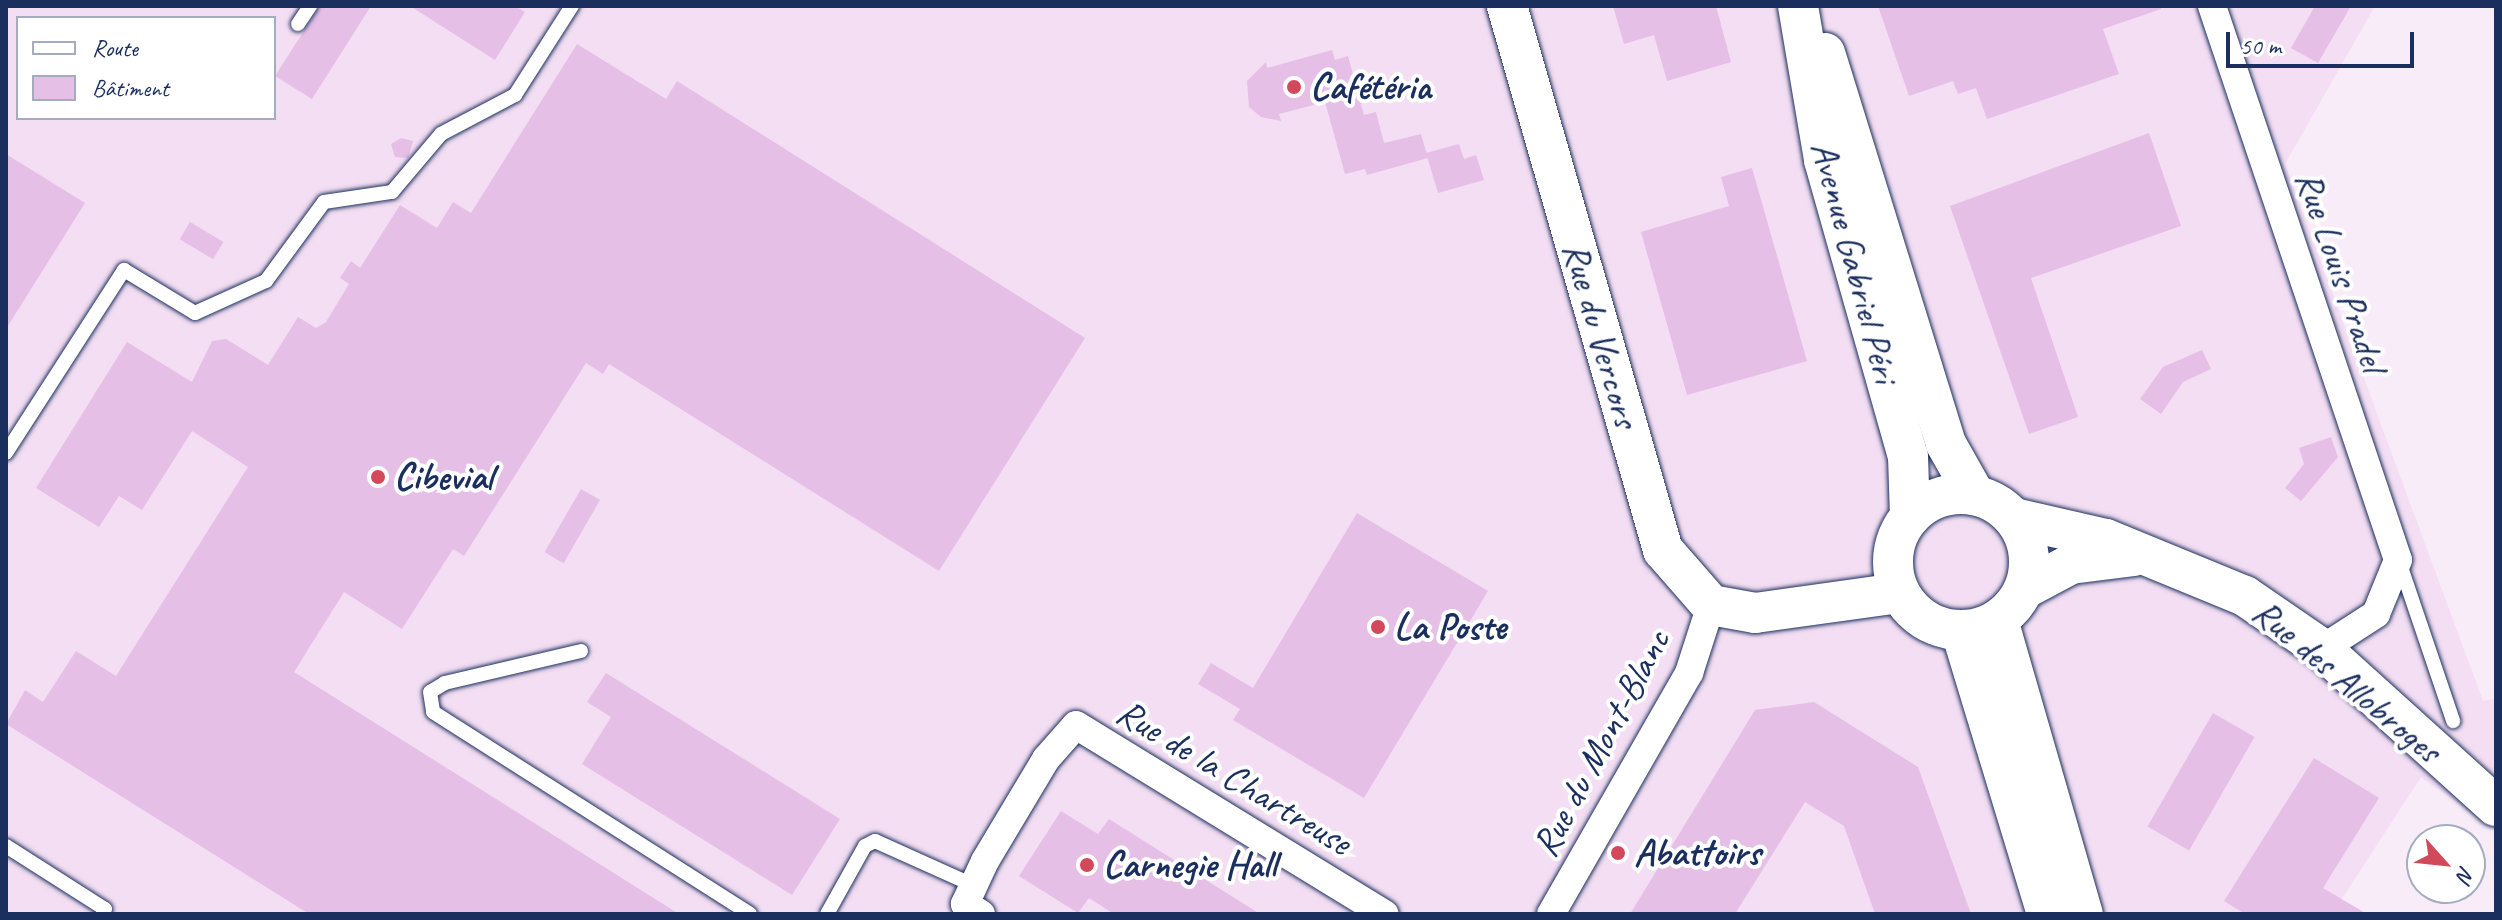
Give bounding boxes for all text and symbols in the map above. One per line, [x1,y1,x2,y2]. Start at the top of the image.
legend [16,16,276,120]
scale bar [2230,16,2418,66]
text: 50 m [2240,31,2281,61]
text: Route [92,33,138,63]
place label: Cafétéria [1310,64,1431,110]
text: Bâtiment [92,73,169,103]
marker: Cafétéria [1285,78,1303,96]
street label: Avenue Gabriel Péri [1801,136,1909,388]
street label: Rue Louis Pradel [2285,165,2397,377]
street label: Rue du Vercors [1553,238,1649,432]
place label: Cibevial [394,454,493,500]
marker: Cibevial [369,468,387,486]
street label: Rue des Allobroges [2243,589,2451,773]
place label: La Poste [1394,604,1505,650]
marker: La Poste [1369,618,1387,636]
street label: Rue du Mont-Blanc [1522,622,1680,864]
street label: Rue de la Chartreuse [1108,689,1360,865]
north arrow [2406,824,2486,904]
place label: Abattoirs [1634,830,1760,876]
place label: Carnegie Hall [1103,842,1277,888]
marker: Abattoirs [1609,844,1627,862]
marker: Carnegie Hall [1078,856,1096,874]
text: N [2450,862,2481,886]

